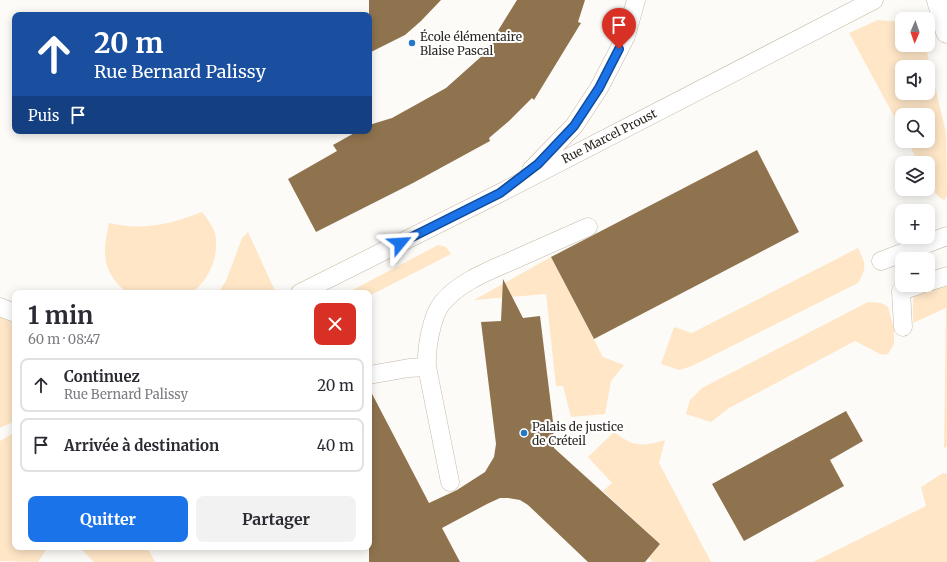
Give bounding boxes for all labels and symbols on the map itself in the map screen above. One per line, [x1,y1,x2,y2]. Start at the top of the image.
pin [602,8,636,49]
north arrow [895,12,935,52]
place label: École élémentaire Blaise Pascal [420,29,522,58]
marker: École élémentaire Blaise Pascal [407,38,417,48]
street label: Rue Marcel Proust [559,105,659,166]
position arrow [379,222,421,264]
place label: Palais de justice de Créteil [532,419,623,448]
marker: Palais de justice de Créteil [519,428,529,438]

